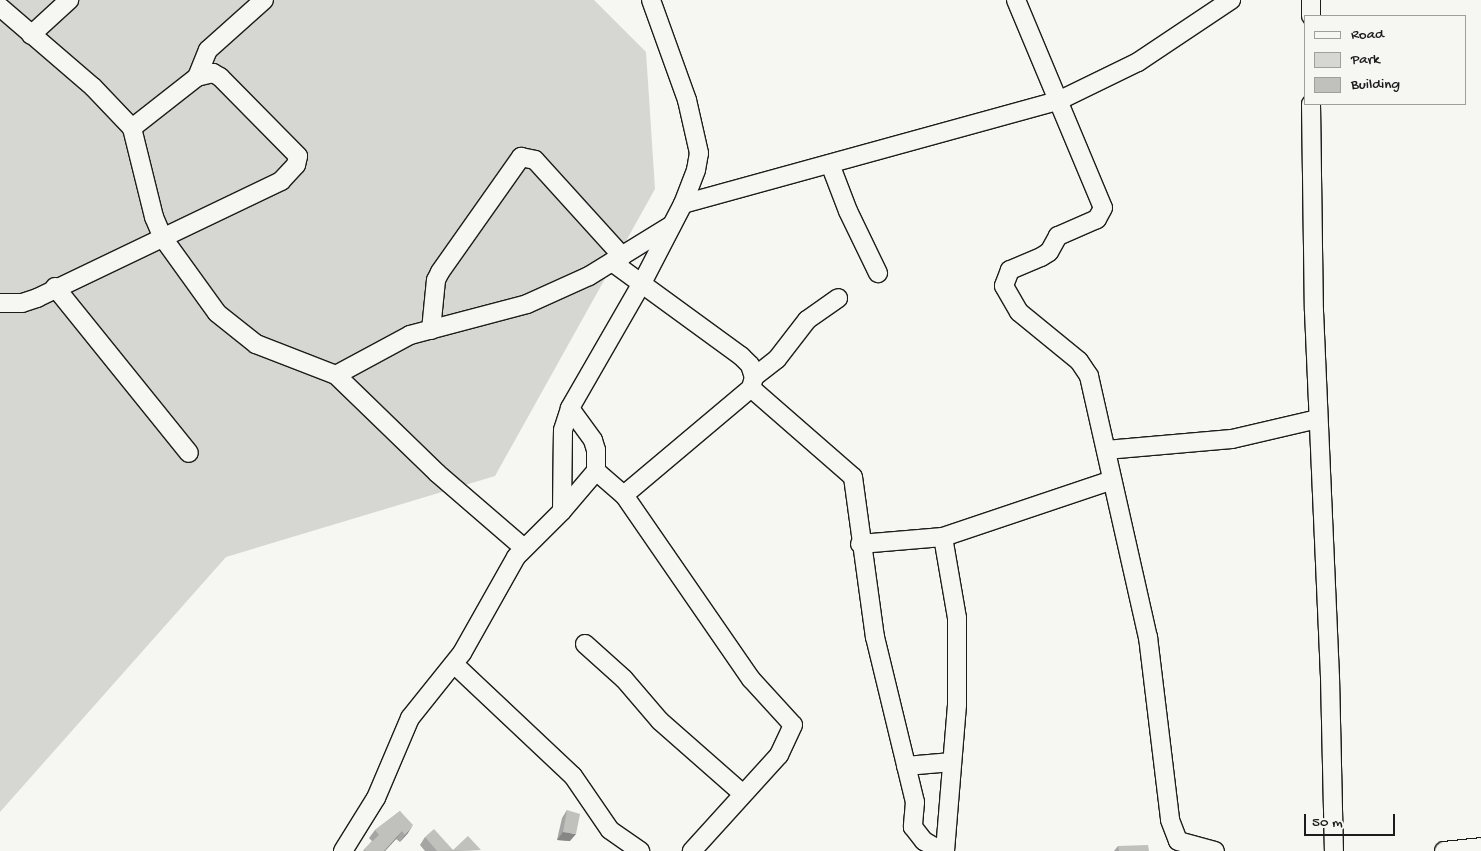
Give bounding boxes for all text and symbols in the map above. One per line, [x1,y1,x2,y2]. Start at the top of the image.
legend [1304,15,1466,105]
text: Road [1351,26,1384,44]
text: Park [1351,51,1380,69]
text: Building [1351,76,1400,94]
scale bar [1306,804,1397,836]
text: 50 m [1312,814,1343,832]

